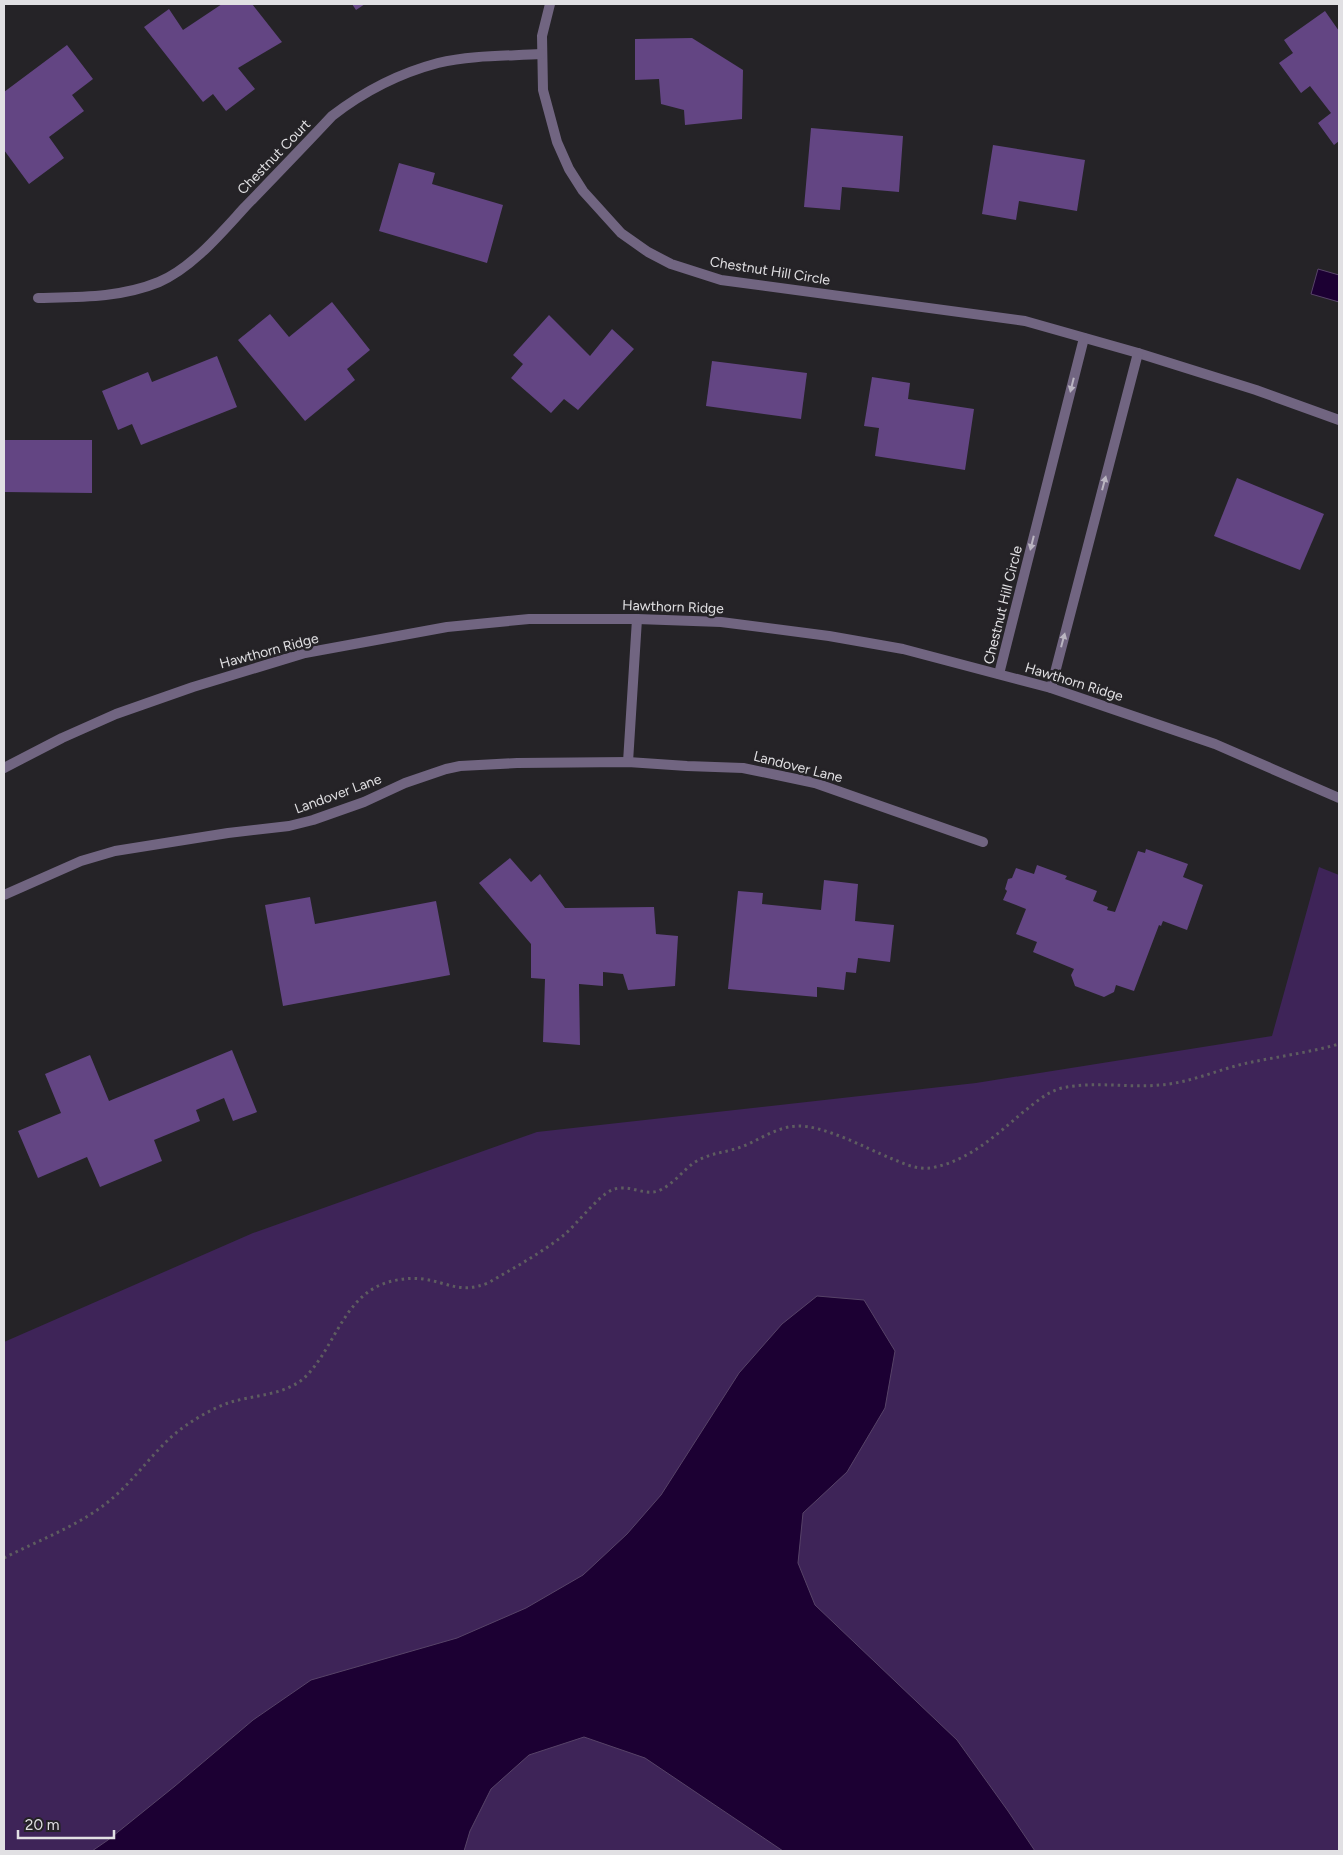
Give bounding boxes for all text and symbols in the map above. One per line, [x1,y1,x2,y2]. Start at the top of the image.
street label: Chestnut Court [234,116,314,198]
street label: Chestnut Hill Circle [709,253,832,289]
one-way arrow [1068,378,1076,393]
one-way arrow [1101,476,1109,491]
one-way arrow [1028,535,1036,550]
street label: Chestnut Hill Circle [980,544,1026,666]
street label: Hawthorn Ridge [622,597,725,617]
street label: Hawthorn Ridge [218,630,321,672]
one-way arrow [1060,633,1068,648]
street label: Hawthorn Ridge [1023,659,1126,705]
street label: Landover Lane [752,748,845,786]
street label: Landover Lane [292,770,384,818]
scale bar [18,1808,114,1840]
text: 20 m [25,1816,59,1834]

